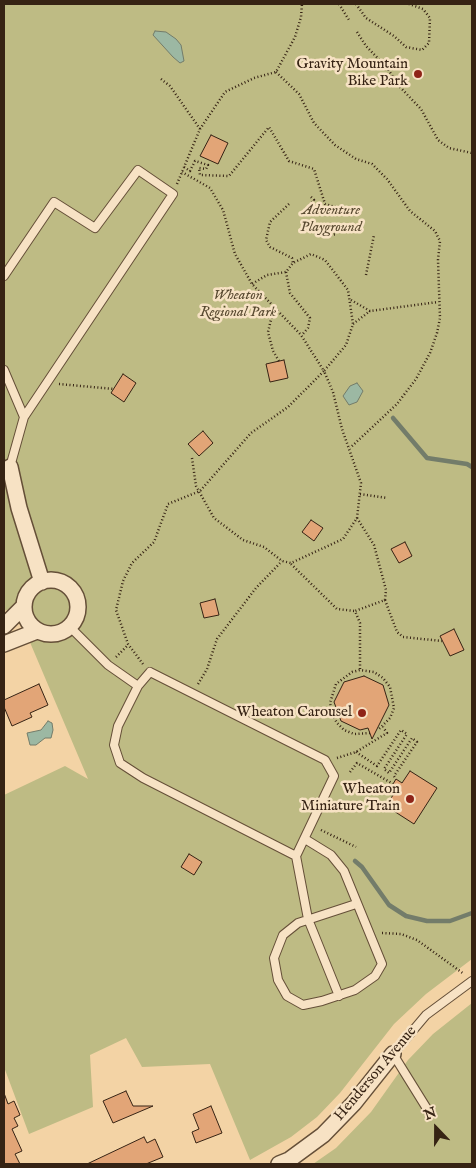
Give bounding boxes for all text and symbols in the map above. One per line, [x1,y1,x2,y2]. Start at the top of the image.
place label: Gravity Mountain Bike Park [296,56,408,91]
marker: Gravity Mountain Bike Park [412,68,424,80]
park label: Adventure Playground [300,202,362,237]
park label: Wheaton Regional Park [200,287,276,322]
place label: Wheaton Carousel [237,704,352,722]
marker: Wheaton Carousel [356,707,368,719]
place label: Wheaton Miniature Train [301,781,400,816]
marker: Wheaton Miniature Train [404,793,416,805]
street label: Henderson Avenue [331,1023,421,1125]
north arrow [411,1103,461,1153]
text: N [421,1103,439,1125]

